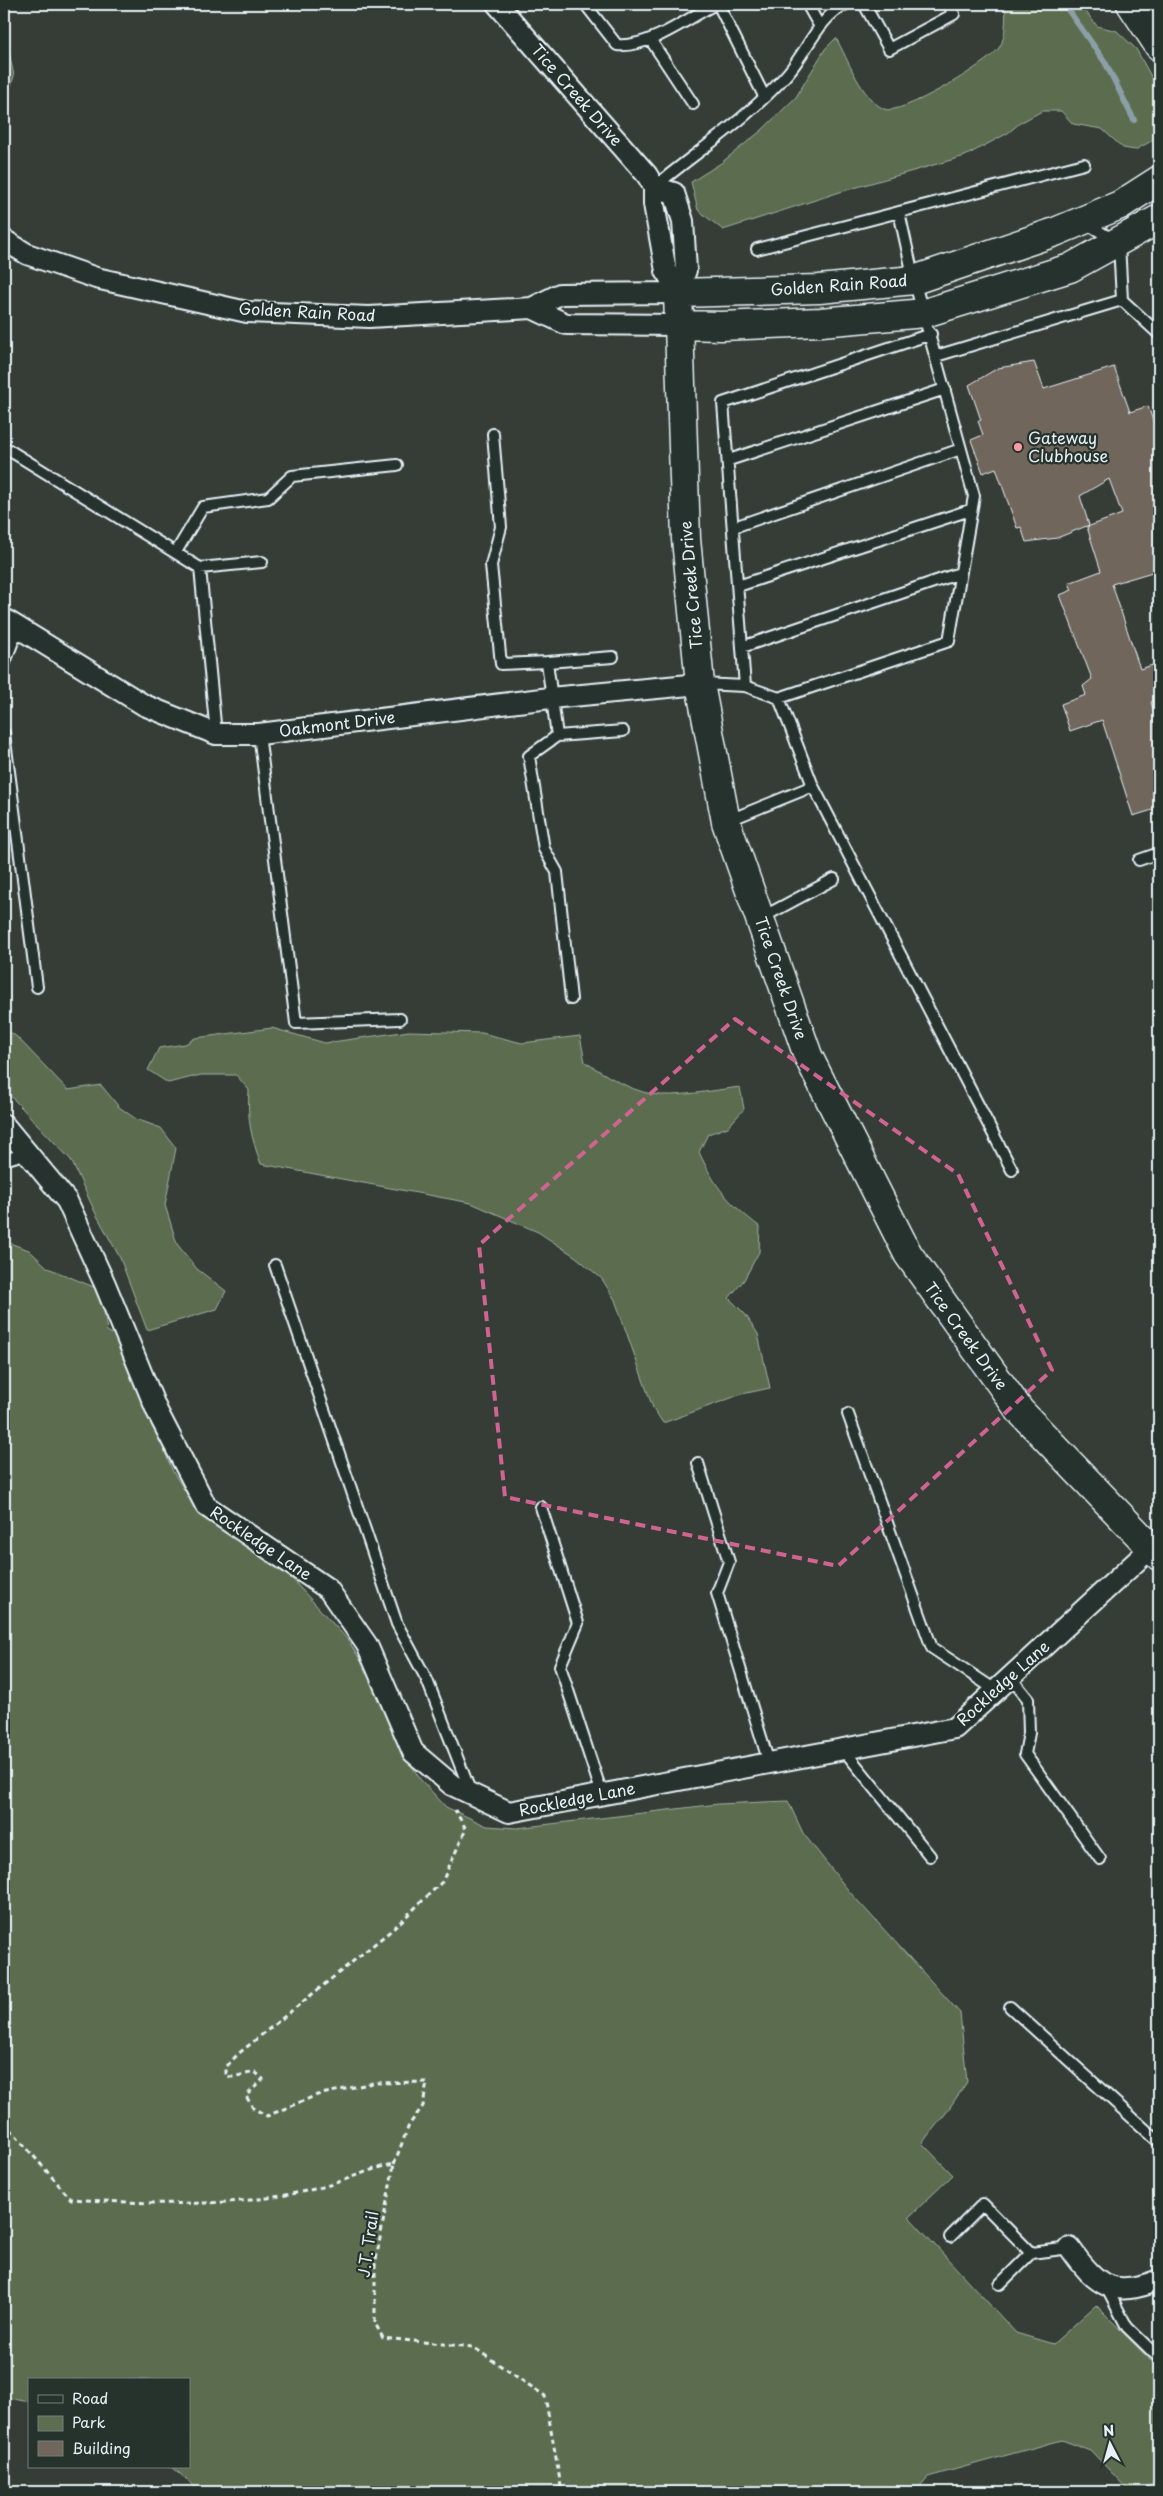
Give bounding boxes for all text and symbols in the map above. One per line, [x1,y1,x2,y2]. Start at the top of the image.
street label: Tice Creek Drive [527,38,629,151]
street label: Golden Rain Road [770,267,908,301]
street label: Golden Rain Road [238,295,376,327]
place label: Gateway Clubhouse [1028,425,1108,467]
marker: Gateway Clubhouse [1012,441,1024,453]
street label: Tice Creek Drive [672,520,708,650]
street label: Oakmont Drive [277,704,396,742]
street label: Tice Creek Drive [750,913,814,1042]
street label: Tice Creek Drive [919,1276,1014,1394]
street label: Rockledge Lane [206,1499,317,1585]
street label: Rockledge Lane [950,1634,1054,1731]
street label: Rockledge Lane [517,1775,637,1821]
street label: J.T. Trail [350,2209,384,2279]
legend [28,2378,190,2468]
text: Road [72,2386,108,2409]
text: Park [72,2410,106,2433]
north arrow [1086,2418,1136,2468]
text: N [1102,2420,1115,2442]
text: Building [72,2436,131,2459]

